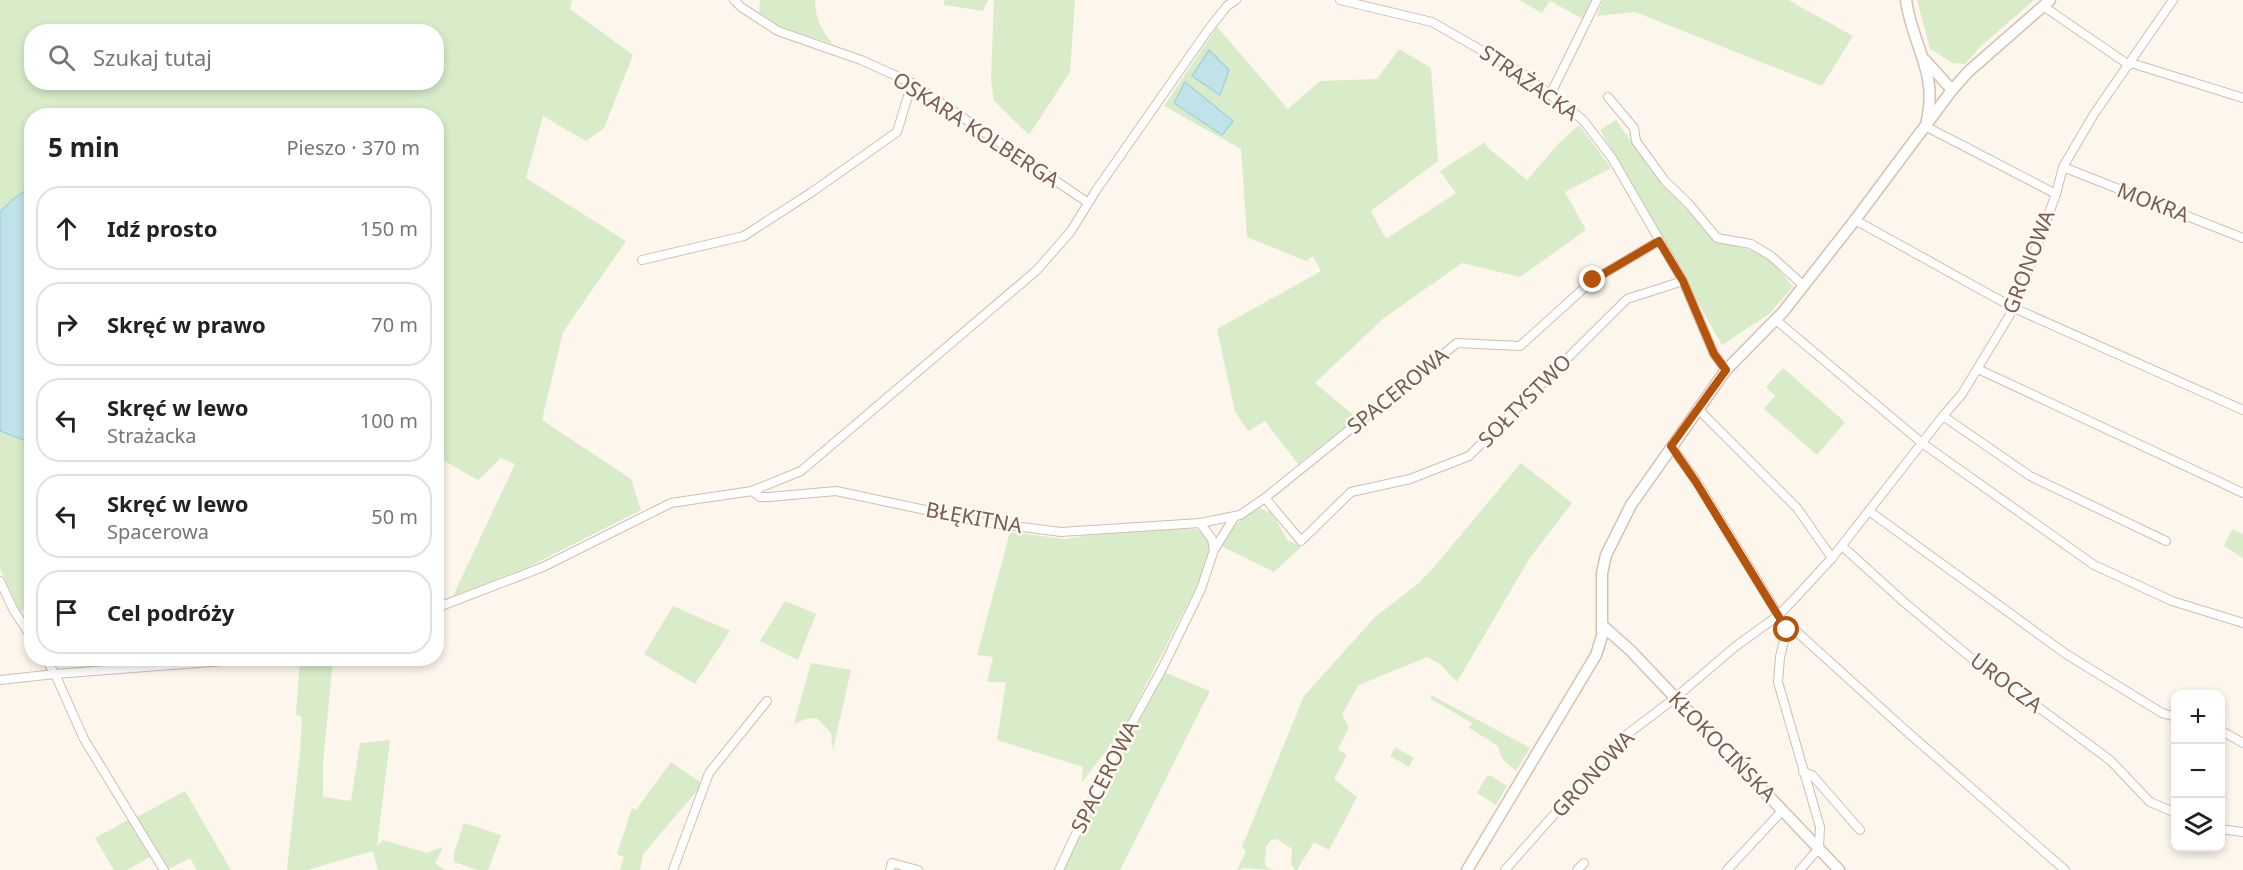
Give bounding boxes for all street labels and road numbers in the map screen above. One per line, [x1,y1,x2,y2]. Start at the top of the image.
street label: STRAŻACKA [1475,38,1585,127]
street label: OSKARA KOLBERGA [888,65,1066,194]
street label: MOKRA [2113,176,2194,229]
street label: GRONOWA [1995,205,2061,318]
street label: SPACEROWA [1341,340,1454,440]
street label: SOŁTYSTWO [1472,348,1577,453]
street label: BŁĘKITNA [924,495,1025,539]
street label: UROCZA [1965,646,2049,719]
street label: KŁOKOCIŃSKA [1663,685,1783,808]
street label: SPACEROWA [1064,715,1145,837]
street label: GRONOWA [1545,723,1640,823]

